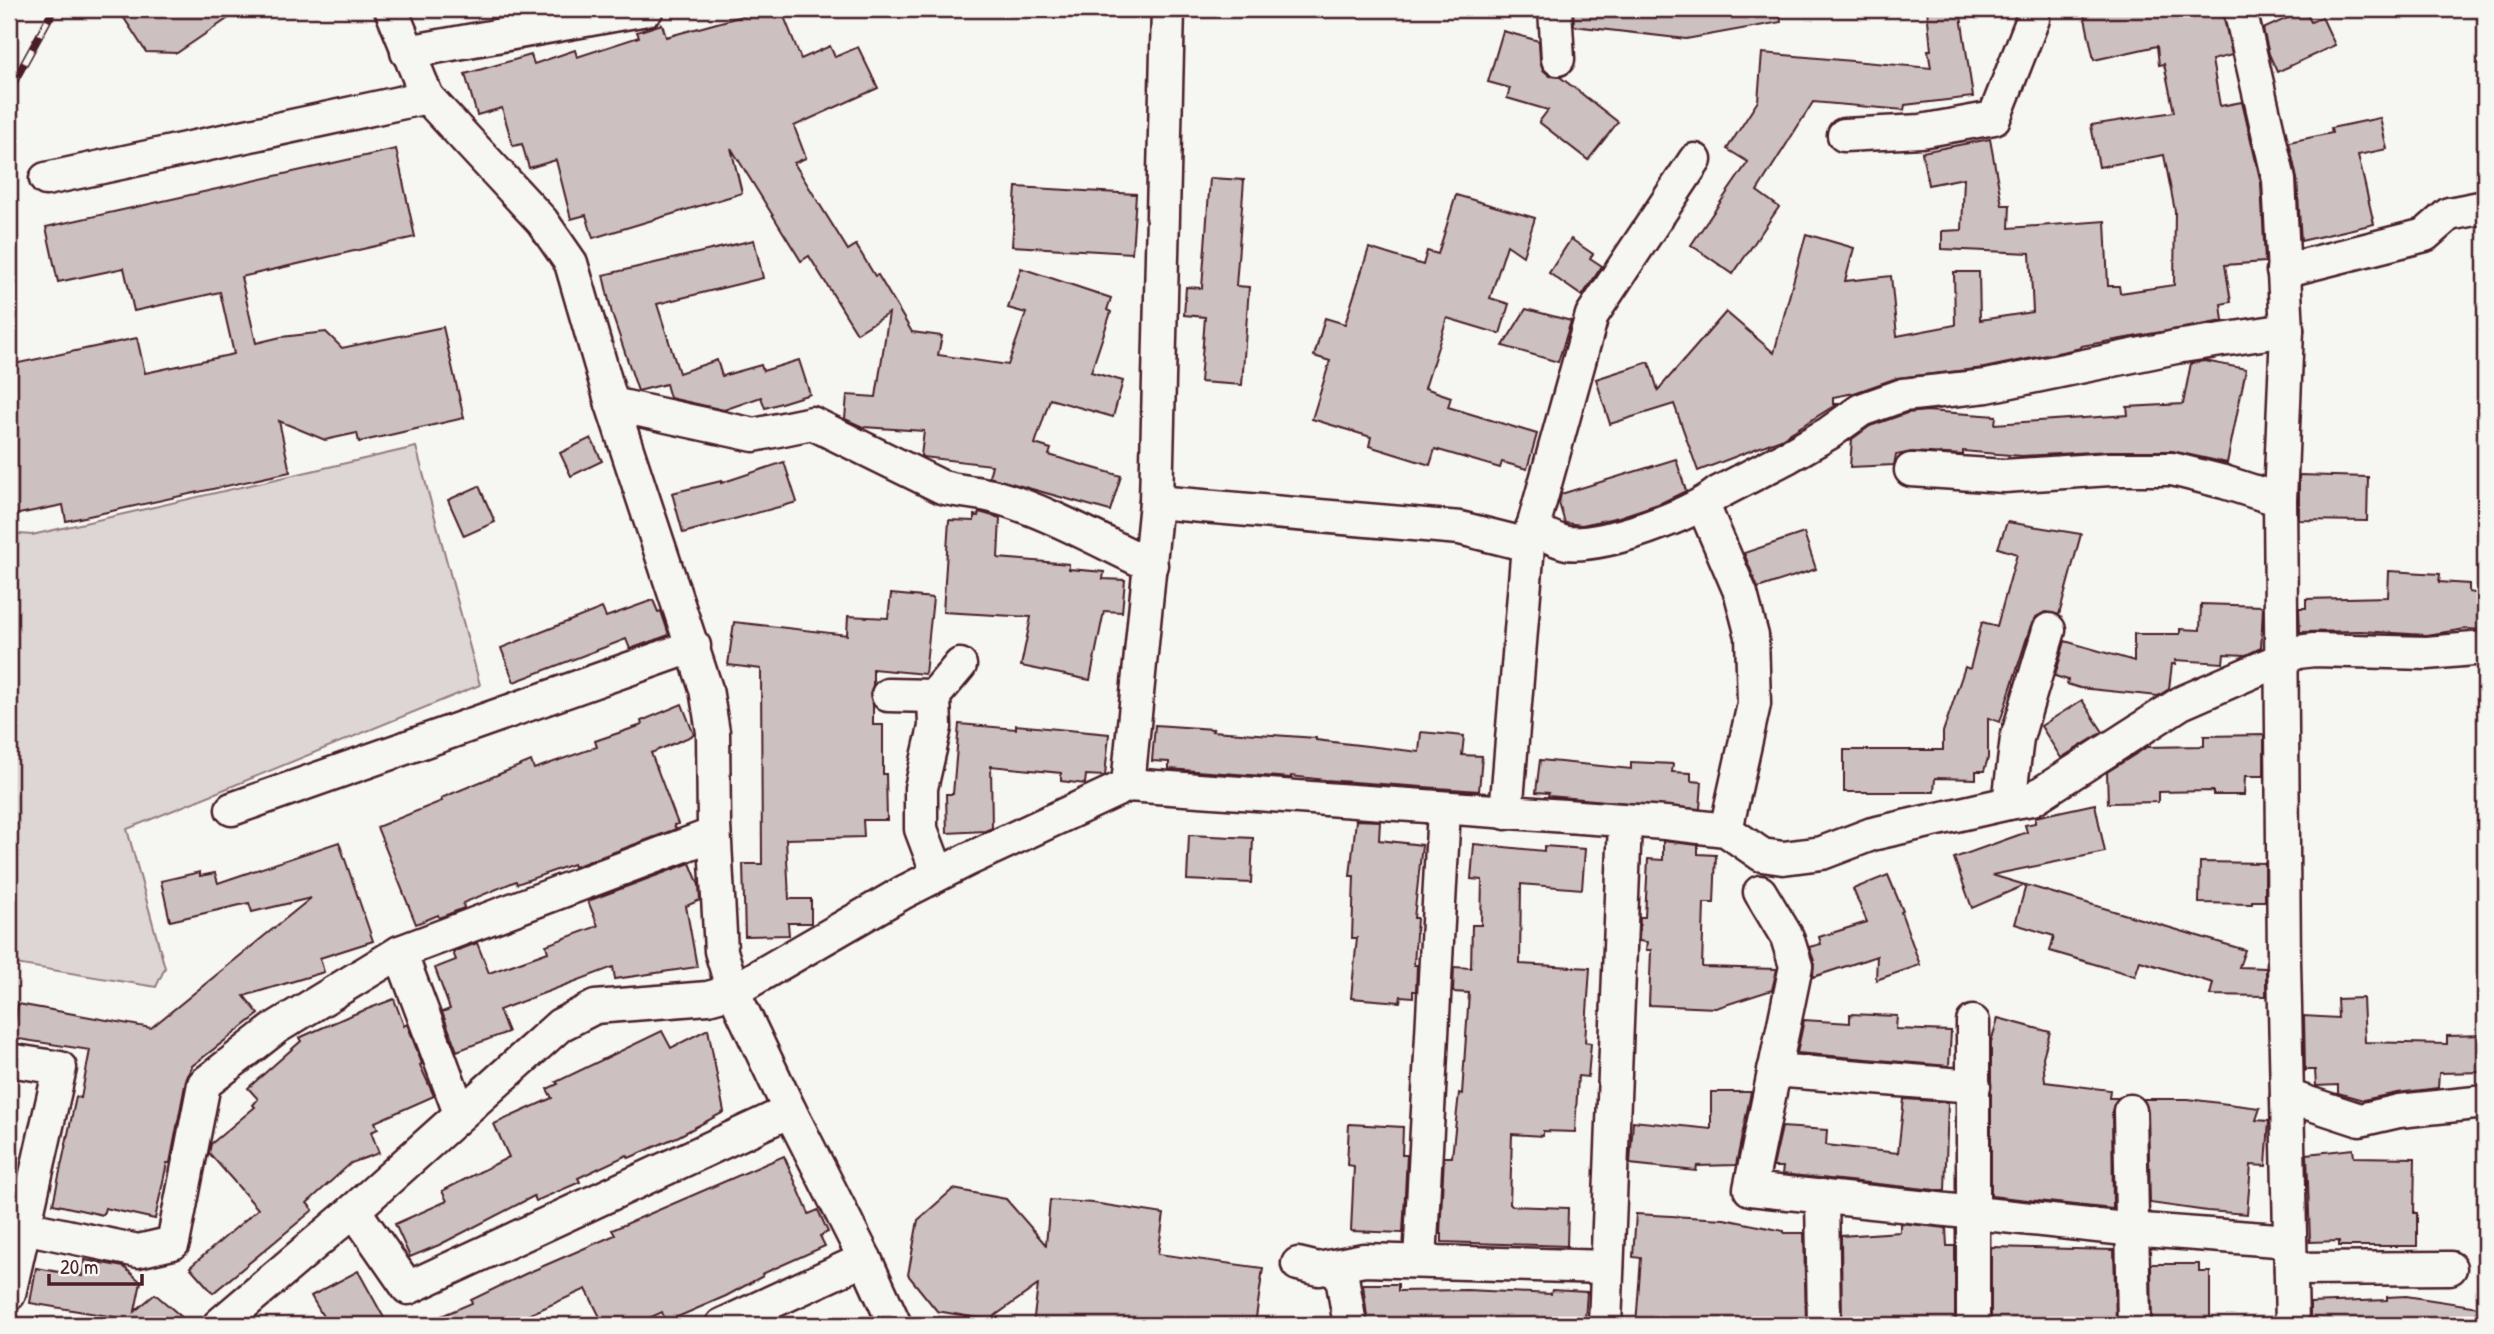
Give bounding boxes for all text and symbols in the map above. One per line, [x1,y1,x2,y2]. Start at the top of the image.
scale bar [49,1243,142,1287]
text: 20 m [60,1252,98,1281]

